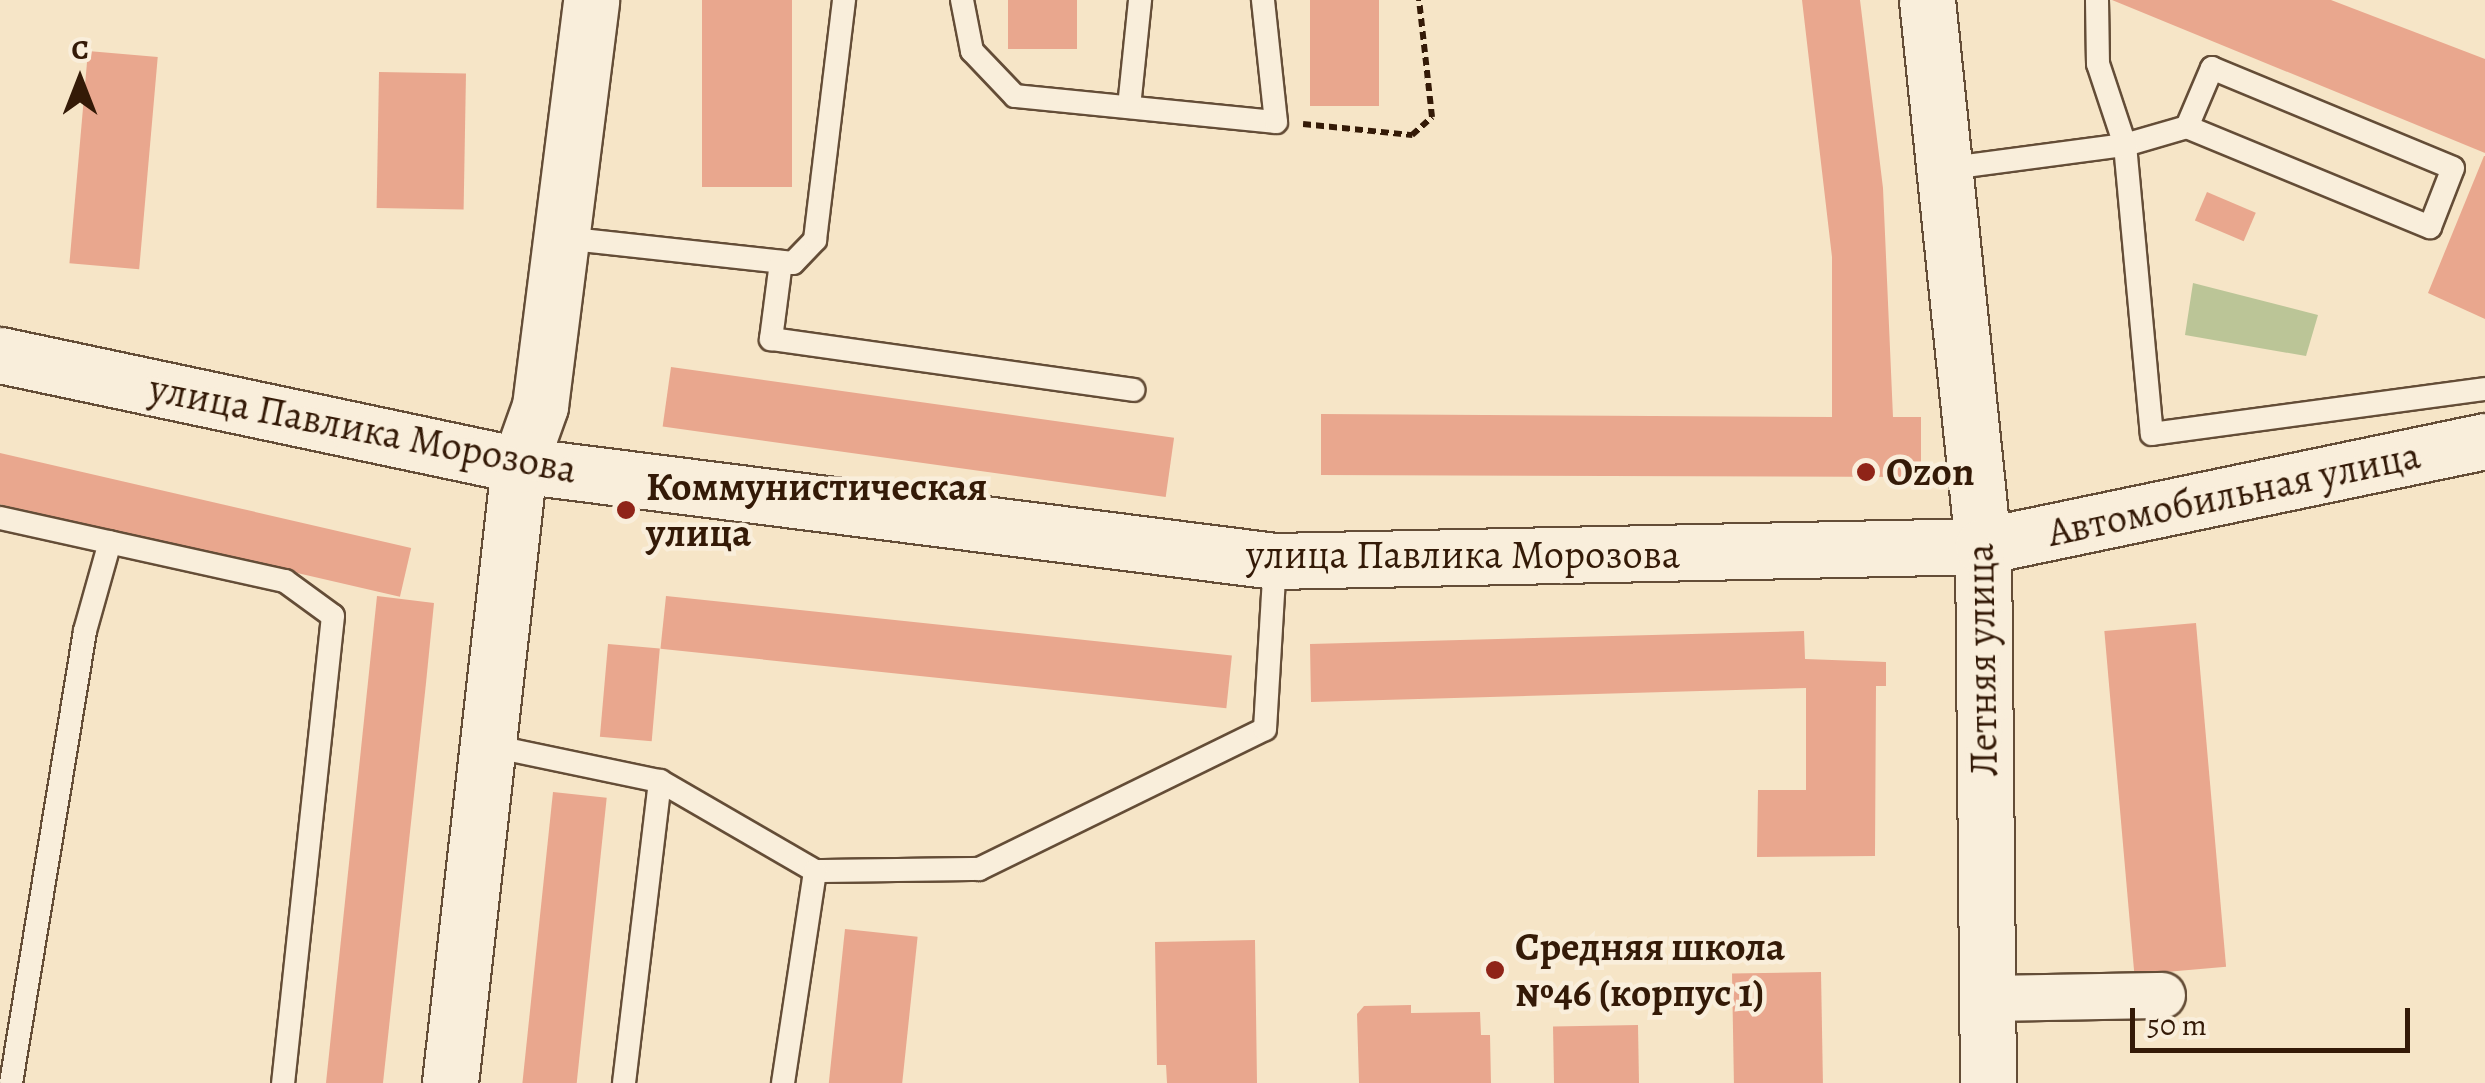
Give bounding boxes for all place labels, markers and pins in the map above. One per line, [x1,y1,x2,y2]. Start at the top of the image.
place label: Ozon [1886,448,1974,496]
marker: Ozon [1855,461,1877,483]
place label: Коммунистическая улица [646,463,987,557]
marker: Коммунистическая улица [615,499,637,521]
place label: Средняя школа №46 (корпус 1) [1515,923,1785,1017]
marker: Средняя школа №46 (корпус 1) [1484,959,1506,981]

